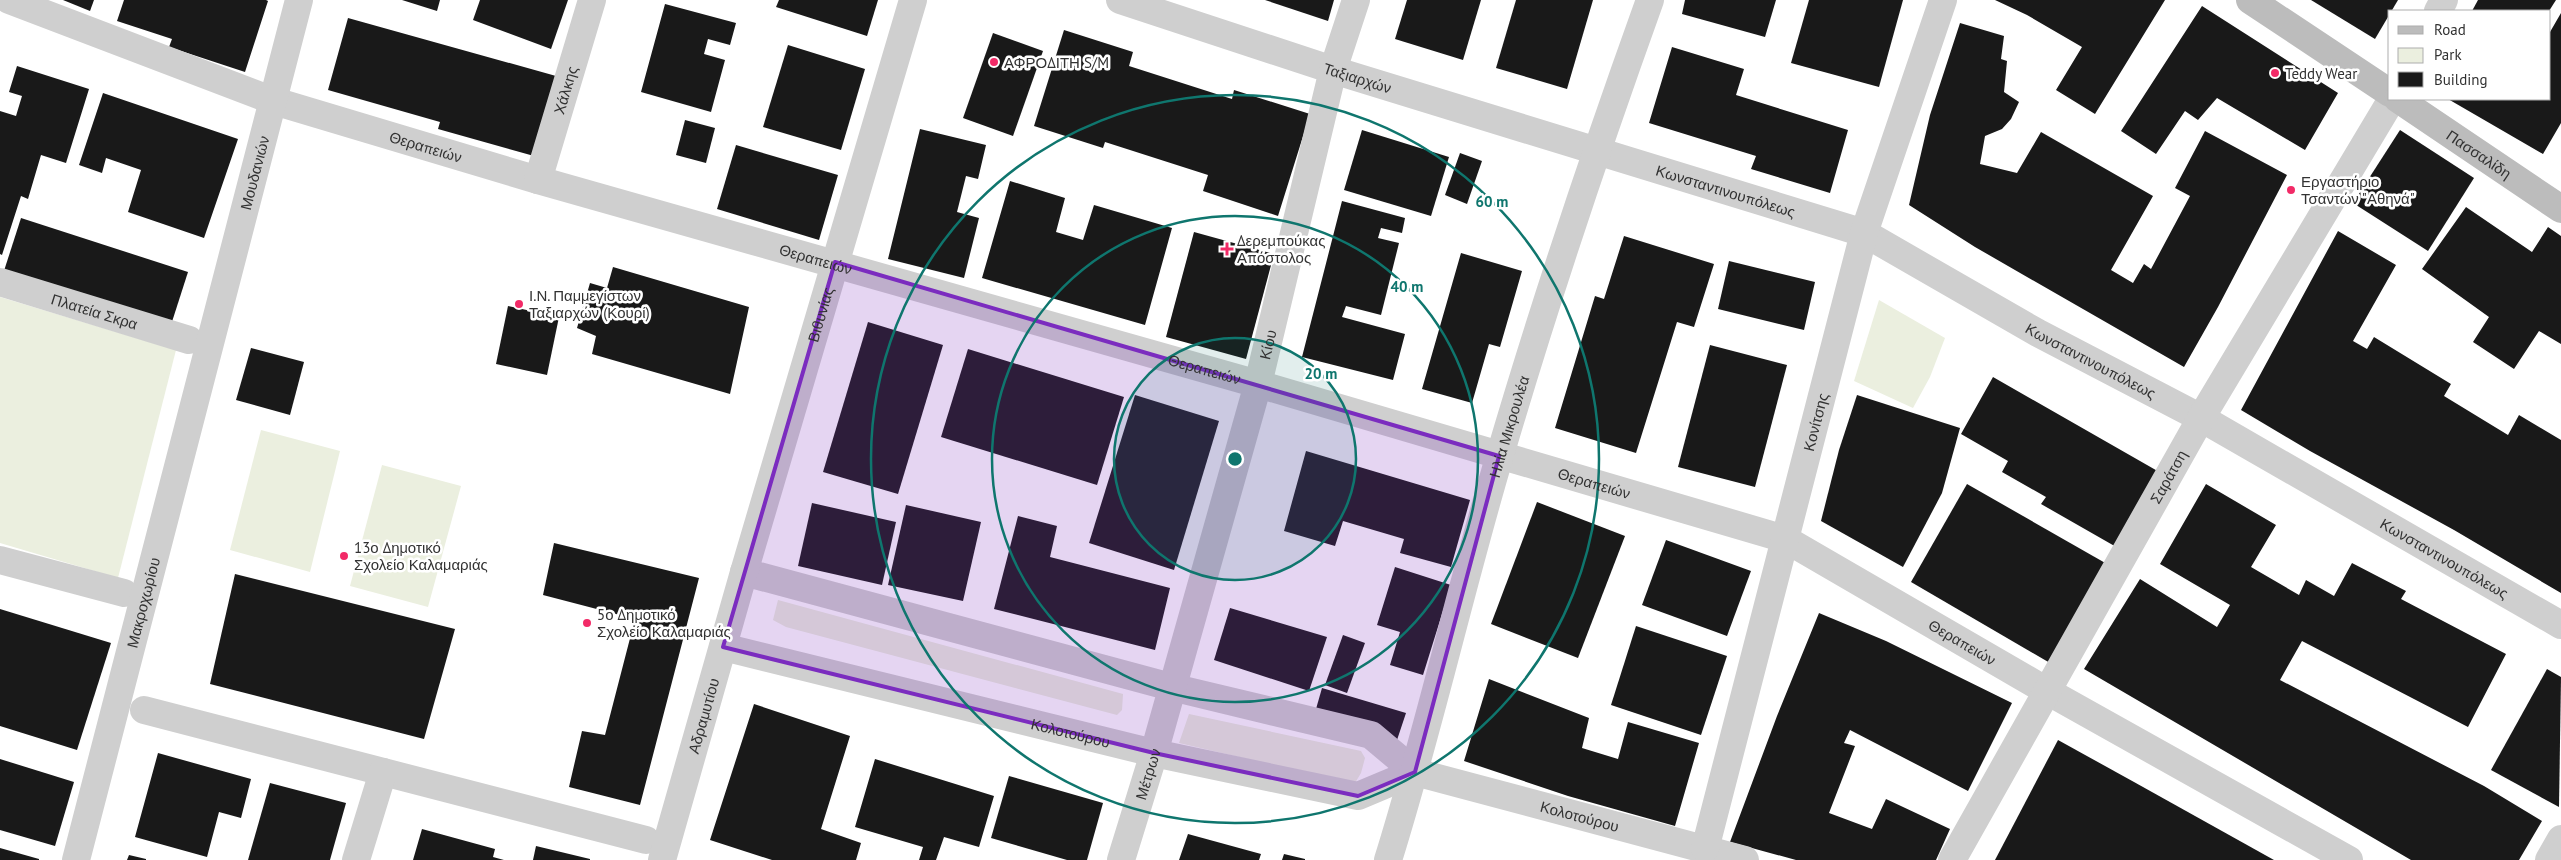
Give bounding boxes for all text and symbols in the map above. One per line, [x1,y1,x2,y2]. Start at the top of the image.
legend [2388,10,2551,100]
text: Road [2434,20,2466,39]
text: Park [2434,45,2462,64]
place label: ΑΦΡΟΔΙΤΗ S/M [1004,53,1109,72]
marker: ΑΦΡΟΔΙΤΗ S/M [988,56,1000,68]
street label: Ταξιαρχών [1321,58,1394,97]
street label: Χάλκης [549,64,581,116]
place label: Teddy Wear [2285,64,2357,83]
marker: Teddy Wear [2269,67,2281,79]
text: Building [2434,70,2488,89]
street label: Πασσαλίδη [2443,125,2515,182]
street label: Θεραπειών [387,127,464,166]
street label: Μουδανιών [235,133,273,212]
street label: Κωνσταντινουπόλεως [1654,160,1798,221]
place label: Εργαστήριο Τσαντών "Αθηνά" [2301,172,2415,208]
marker: Εργαστήριο Τσαντών "Αθηνά" [2285,184,2297,196]
text: 60 m [1476,192,1508,211]
place label: Δερεμπούκας Απόστολος [1237,231,1325,267]
street label: Θεραπειών [777,239,854,278]
marker: Δερεμπούκας Απόστολος [1221,243,1233,255]
text: 40 m [1391,277,1423,296]
street label: Βιθυνίας [803,285,837,344]
place label: Ι.Ν. Παμμεγίστων Ταξιαρχών (Κουρί) [529,286,650,322]
street label: Πλατεία Σκρα [49,289,141,333]
marker: Ι.Ν. Παμμεγίστων Ταξιαρχών (Κουρί) [513,298,525,310]
street label: Κωνσταντινουπόλεως [2022,318,2159,402]
street label: Κίου [1255,328,1280,361]
street label: Θεραπειών [1166,350,1243,388]
text: 20 m [1305,364,1337,383]
street label: Ηλία Μικρουλέα [1484,373,1533,480]
street label: Κονίτσης [1799,391,1832,453]
street label: Σαράτση [2145,446,2191,507]
centre of rings [1226,450,1244,468]
street label: Θεραπειών [1556,463,1633,503]
street label: Κωνσταντινουπόλεως [2377,514,2512,602]
place label: 13ο Δημοτικό Σχολείο Καλαμαριάς [354,538,488,574]
marker: 13ο Δημοτικό Σχολείο Καλαμαριάς [338,550,350,562]
street label: Μακροχωρίου [122,555,164,650]
place label: 5ο Δημοτικό Σχολείο Καλαμαριάς [597,605,731,641]
street label: Θεραπειών [1925,615,2000,669]
marker: 5ο Δημοτικό Σχολείο Καλαμαριάς [581,617,593,629]
street label: Αδραμυτίου [683,676,723,756]
street label: Κολοτούρου [1029,714,1112,751]
street label: Μέτρων [1131,746,1164,802]
street label: Κολοτούρου [1538,796,1621,836]

